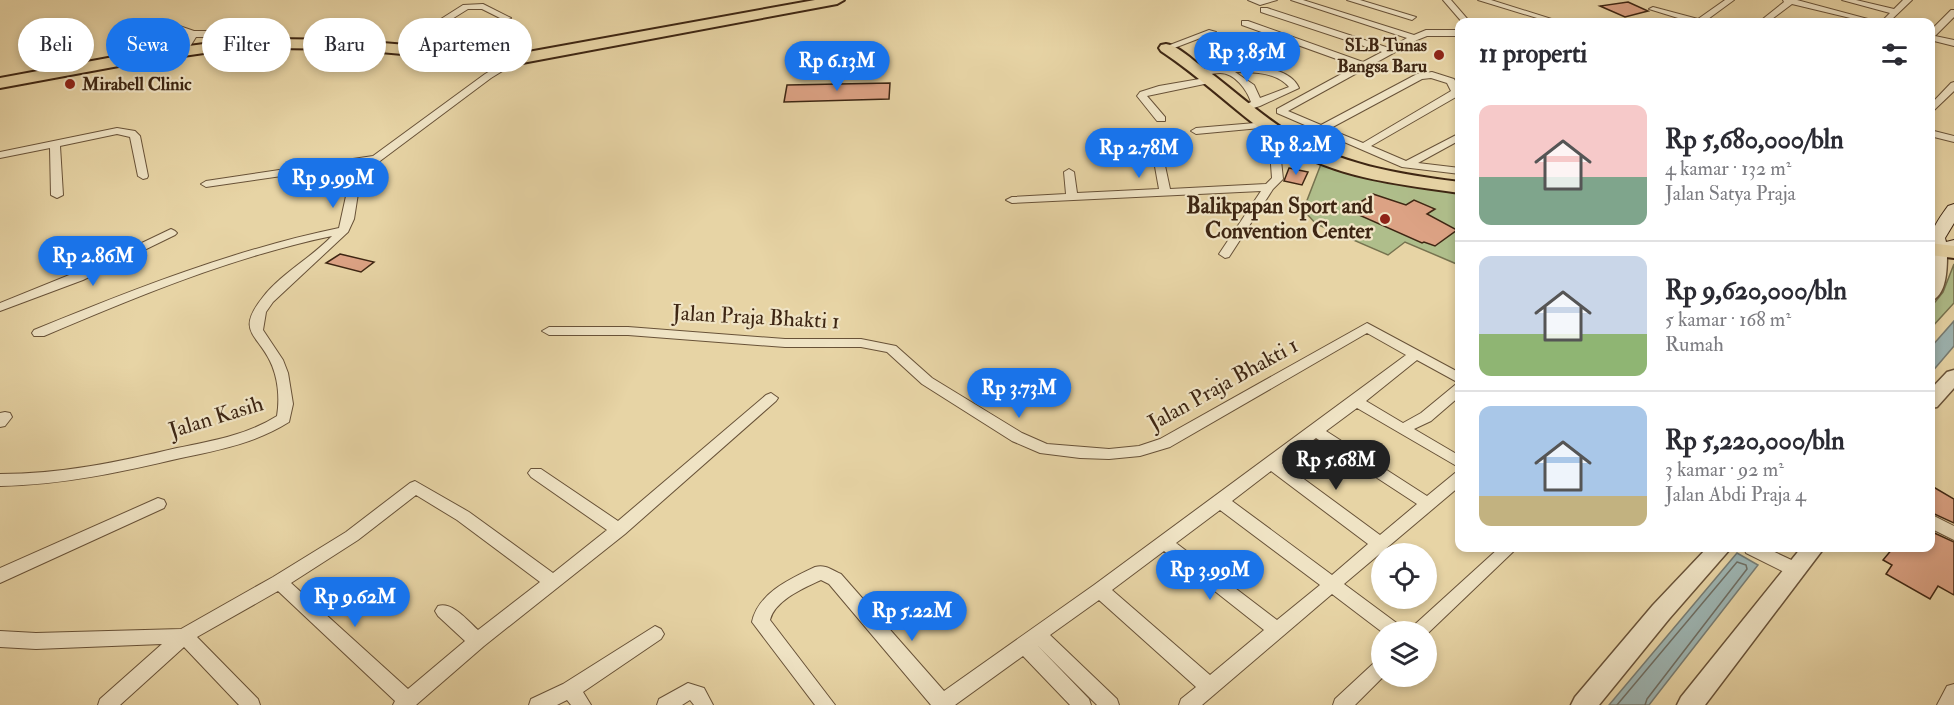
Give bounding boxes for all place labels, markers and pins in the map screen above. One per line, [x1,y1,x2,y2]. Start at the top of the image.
pin: Rp 3.85M [1185,32,1309,83]
place label: SLB Tunas Bangsa Baru [1337,34,1428,78]
pin: Rp 6.13M [775,41,899,92]
marker: SLB Tunas Bangsa Baru [1432,48,1446,62]
place label: Mirabell Clinic [81,73,192,96]
marker: Mirabell Clinic [63,77,77,91]
pin: Rp 8.2M [1241,125,1351,176]
pin: Rp 2.78M [1077,128,1201,179]
pin: Rp 9.99M [271,158,395,209]
place label: Balikpapan Sport and Convention Center [1186,192,1374,245]
marker: Balikpapan Sport and Convention Center [1378,212,1392,226]
pin: Rp 2.86M [31,236,155,287]
pin: Rp 3.73M [957,368,1081,419]
pin: Rp 5.68M [1274,440,1398,491]
pin: Rp 3.99M [1148,550,1272,601]
pin: Rp 9.62M [293,577,417,628]
pin: Rp 5.22M [850,591,974,642]

